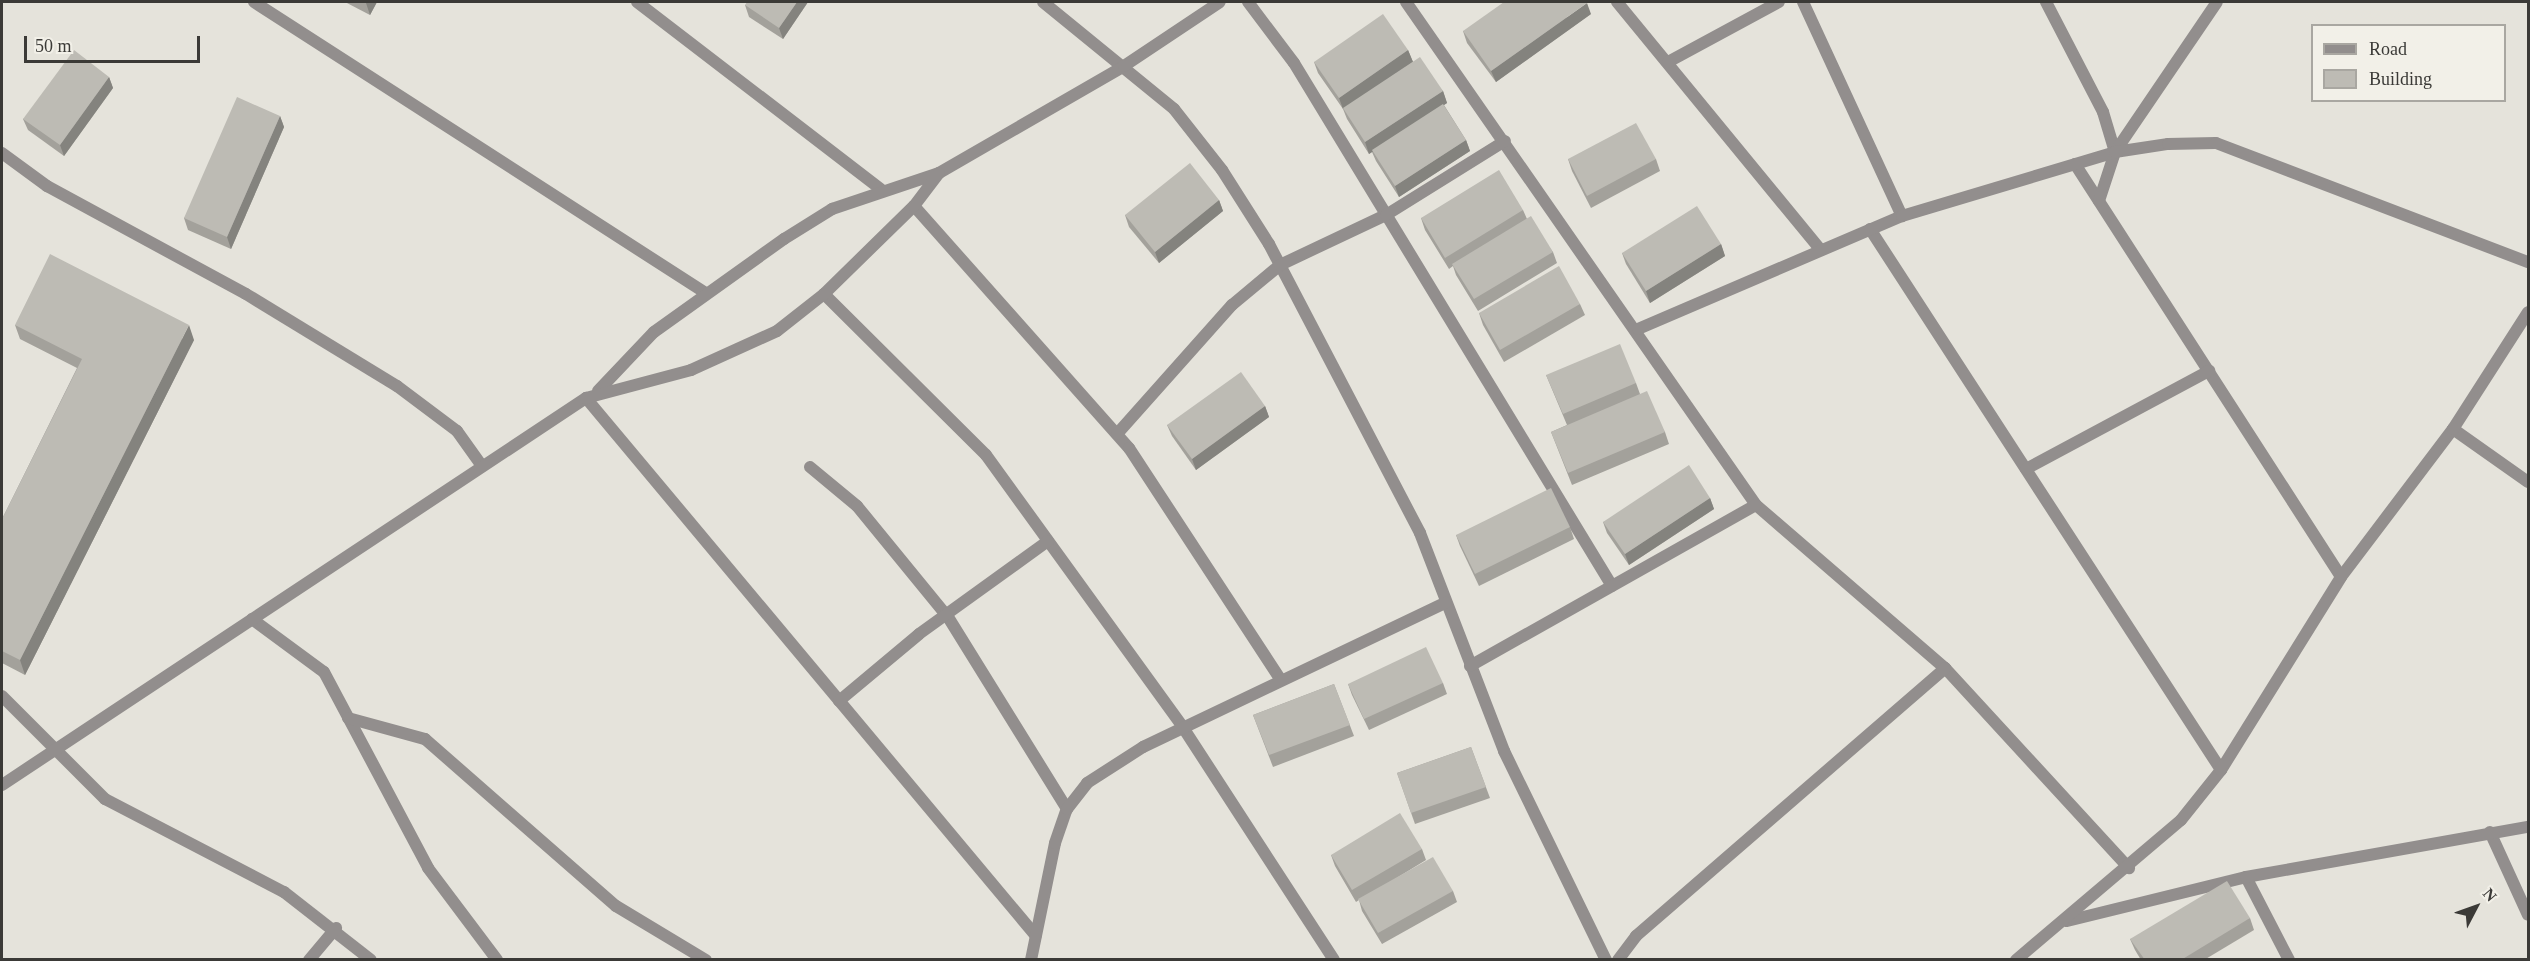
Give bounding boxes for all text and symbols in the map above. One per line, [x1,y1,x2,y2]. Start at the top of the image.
scale bar [27,24,202,62]
legend [2311,24,2506,102]
text: 50 m [35,36,72,56]
text: Road [2369,39,2407,59]
text: Building [2369,69,2432,89]
north arrow [2446,877,2506,937]
text: N [2480,885,2500,905]

